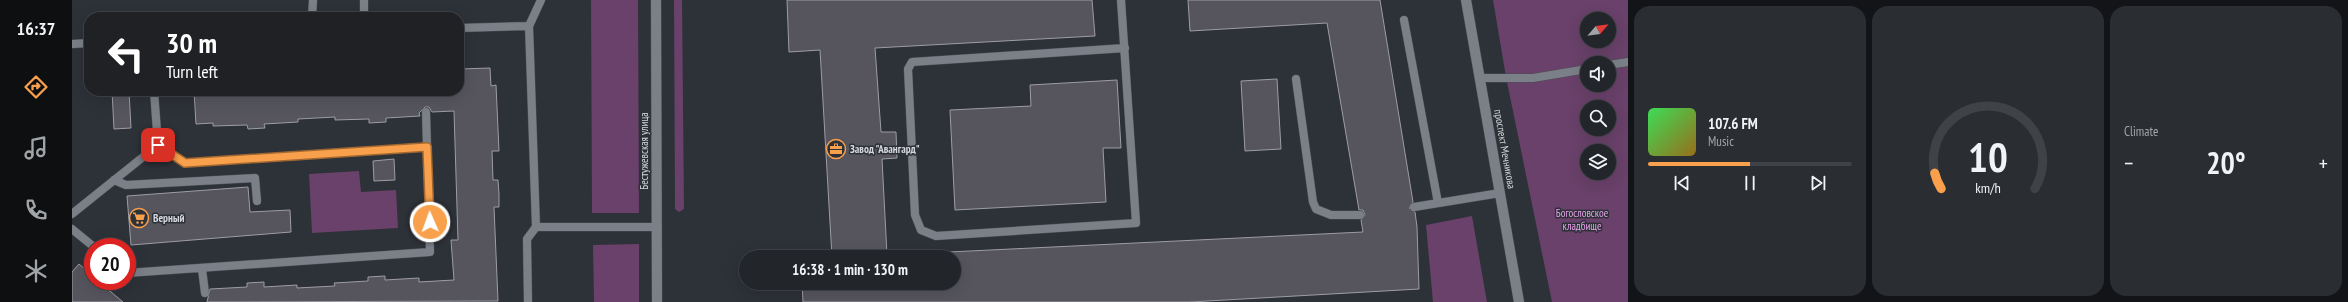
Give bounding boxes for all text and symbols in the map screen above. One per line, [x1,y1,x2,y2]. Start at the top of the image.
north arrow [1580,12,1616,48]
map controls [1580,12,1616,180]
text: 16:37 [17,17,55,40]
text: 30 m [166,24,217,61]
icon: left [100,28,152,80]
button: sound [1580,56,1616,92]
text: Turn left [166,60,218,83]
icon: directions [22,73,50,101]
button: search [1580,100,1616,136]
street label: проспект Мечникова [1491,108,1519,190]
street label: Бестужевская улица [637,112,651,190]
text: 107.6 FM [1708,114,1758,133]
text: Climate [2124,123,2158,140]
pin [141,128,175,162]
text: 10 [1968,130,2008,183]
text: Music [1708,133,1734,150]
icon: music [22,134,50,162]
icon: arrive [147,134,169,156]
office icon: Завод "Авангард" [825,138,847,160]
place label: Завод "Авангард" [850,142,920,156]
text: 20° [2206,143,2246,182]
button: layers [1580,144,1616,180]
text: − [2124,149,2133,177]
text: + [2319,149,2328,177]
icon: previous [1671,172,1693,194]
icon: pause [1739,172,1761,194]
icon: next [1807,172,1829,194]
text: km/h [1975,178,2001,197]
icon: phone [22,196,50,224]
position arrow [409,201,451,243]
park label: Богословское кладбище [1556,206,1609,233]
supermarket icon: Верный [128,207,150,229]
place label: Верный [153,211,184,225]
speed limit sign: 20 [84,238,136,290]
icon: climate [22,257,50,285]
text: 16:38 · 1 min · 130 m [792,260,908,279]

